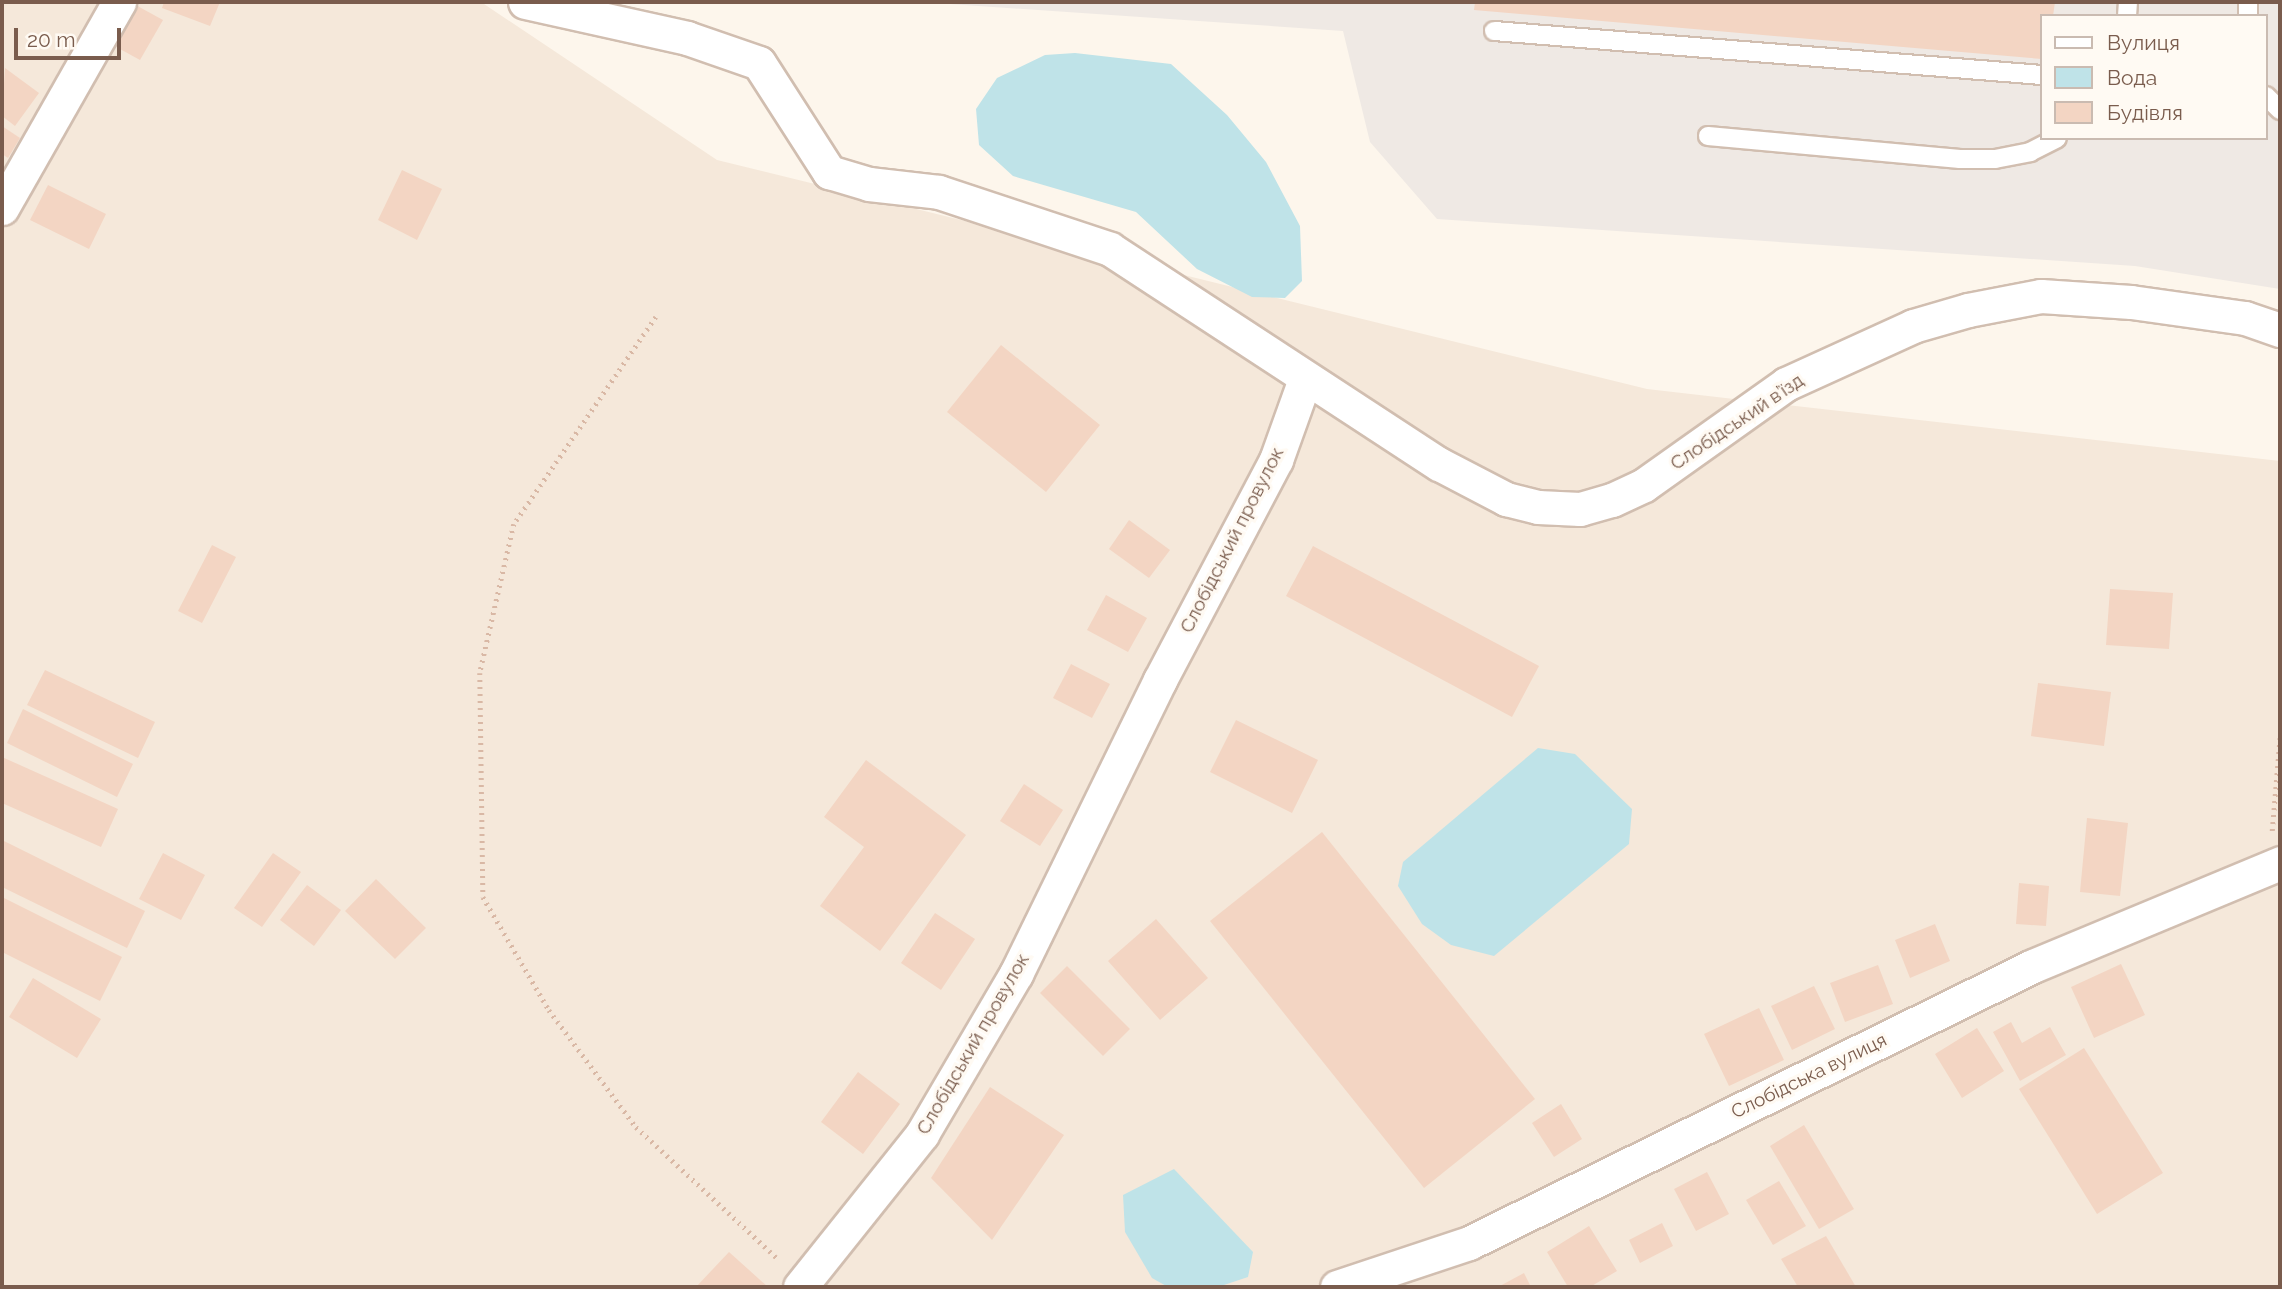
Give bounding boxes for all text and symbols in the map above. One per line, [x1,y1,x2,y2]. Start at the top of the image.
scale bar [18,14,124,58]
legend [2040,14,2268,140]
text: 20 m [27,27,75,52]
text: Вулиця [2107,30,2180,55]
text: Вода [2107,65,2157,90]
text: Будівля [2107,100,2183,125]
street label: Слобідський в’їзд [1666,369,1808,475]
street label: Слобідський провулок [1175,443,1289,637]
street label: Слобідський провулок [912,949,1034,1139]
street label: Слобідська вулиця [1728,1028,1890,1124]

